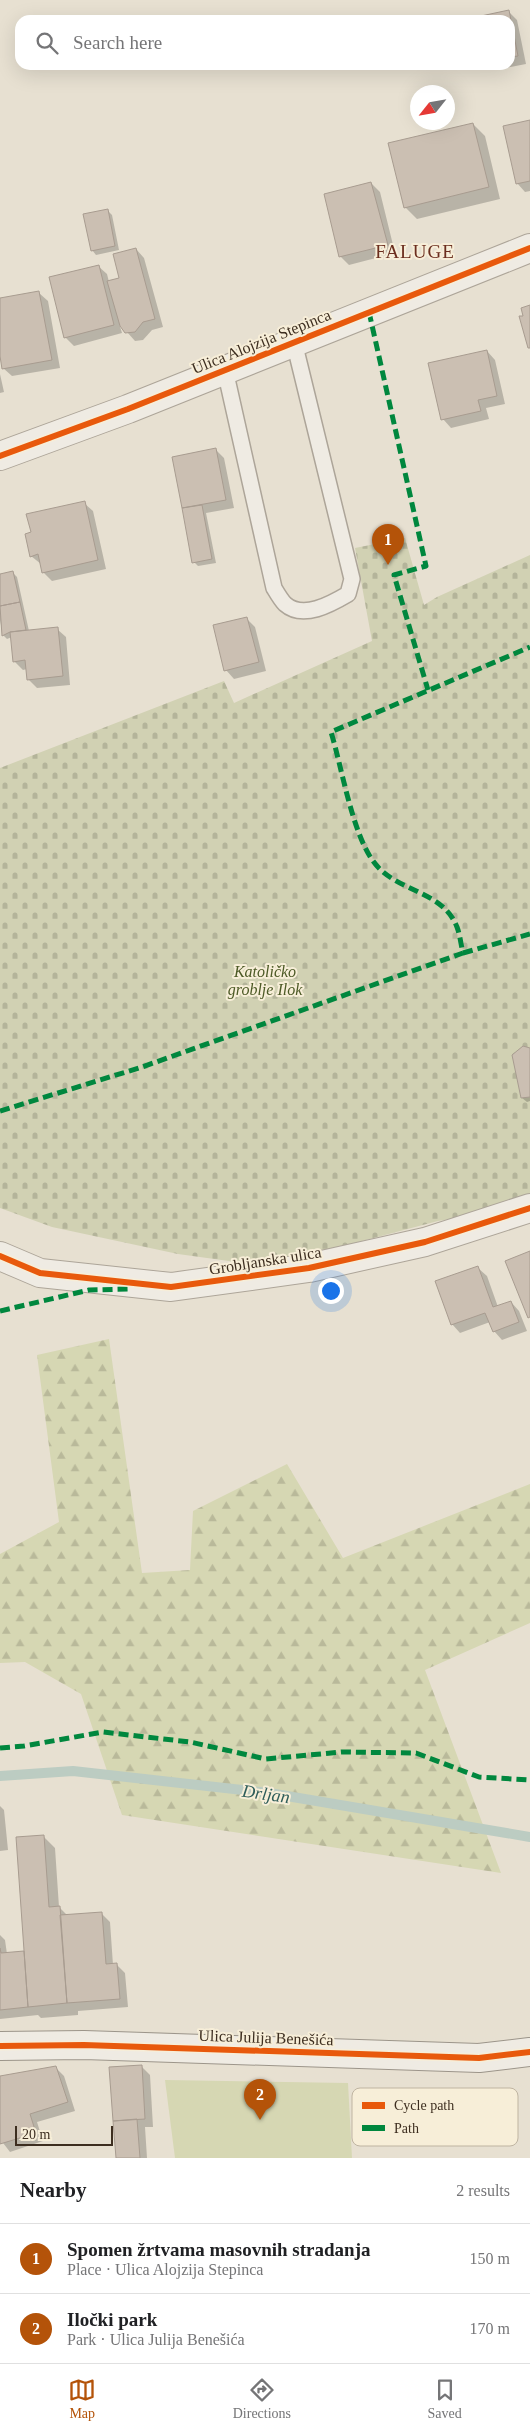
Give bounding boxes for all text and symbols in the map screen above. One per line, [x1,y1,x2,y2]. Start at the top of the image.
search box [15,15,515,70]
icon: search [33,29,61,57]
text: Search here [73,32,162,53]
north arrow [410,85,455,130]
district label: FALUGE [375,241,455,262]
street label: Ulica Alojzija Stepinca [189,306,334,378]
pin: 1 [372,524,404,565]
park label: Katoličko groblje Ilok [228,963,303,999]
street label: Grobljanska ulica [208,1243,323,1279]
your location [318,1278,344,1304]
water label: Drljan [240,1781,291,1807]
street label: Ulica Julija Benešića [198,2027,334,2049]
pin: 2 [244,2079,276,2120]
legend [352,2088,518,2146]
text: Cycle path [394,2098,454,2113]
text: Path [394,2121,419,2136]
scale bar [15,2123,112,2146]
text: 20 m [22,2127,50,2142]
text: Nearby [20,2178,87,2202]
text: 2 results [456,2182,510,2199]
text: Spomen žrtvama masovnih stradanja [67,2239,370,2260]
text: 1 [32,2250,40,2267]
text: 150 m [470,2250,510,2267]
text: Place · Ulica Alojzija Stepinca [67,2261,263,2278]
text: Iločki park [67,2309,157,2330]
text: 2 [32,2320,40,2337]
text: 170 m [470,2320,510,2337]
text: Park · Ulica Julija Benešića [67,2331,245,2348]
tab: Map [68,2376,96,2422]
tab: Directions [233,2376,291,2422]
tab: Saved [428,2376,462,2422]

